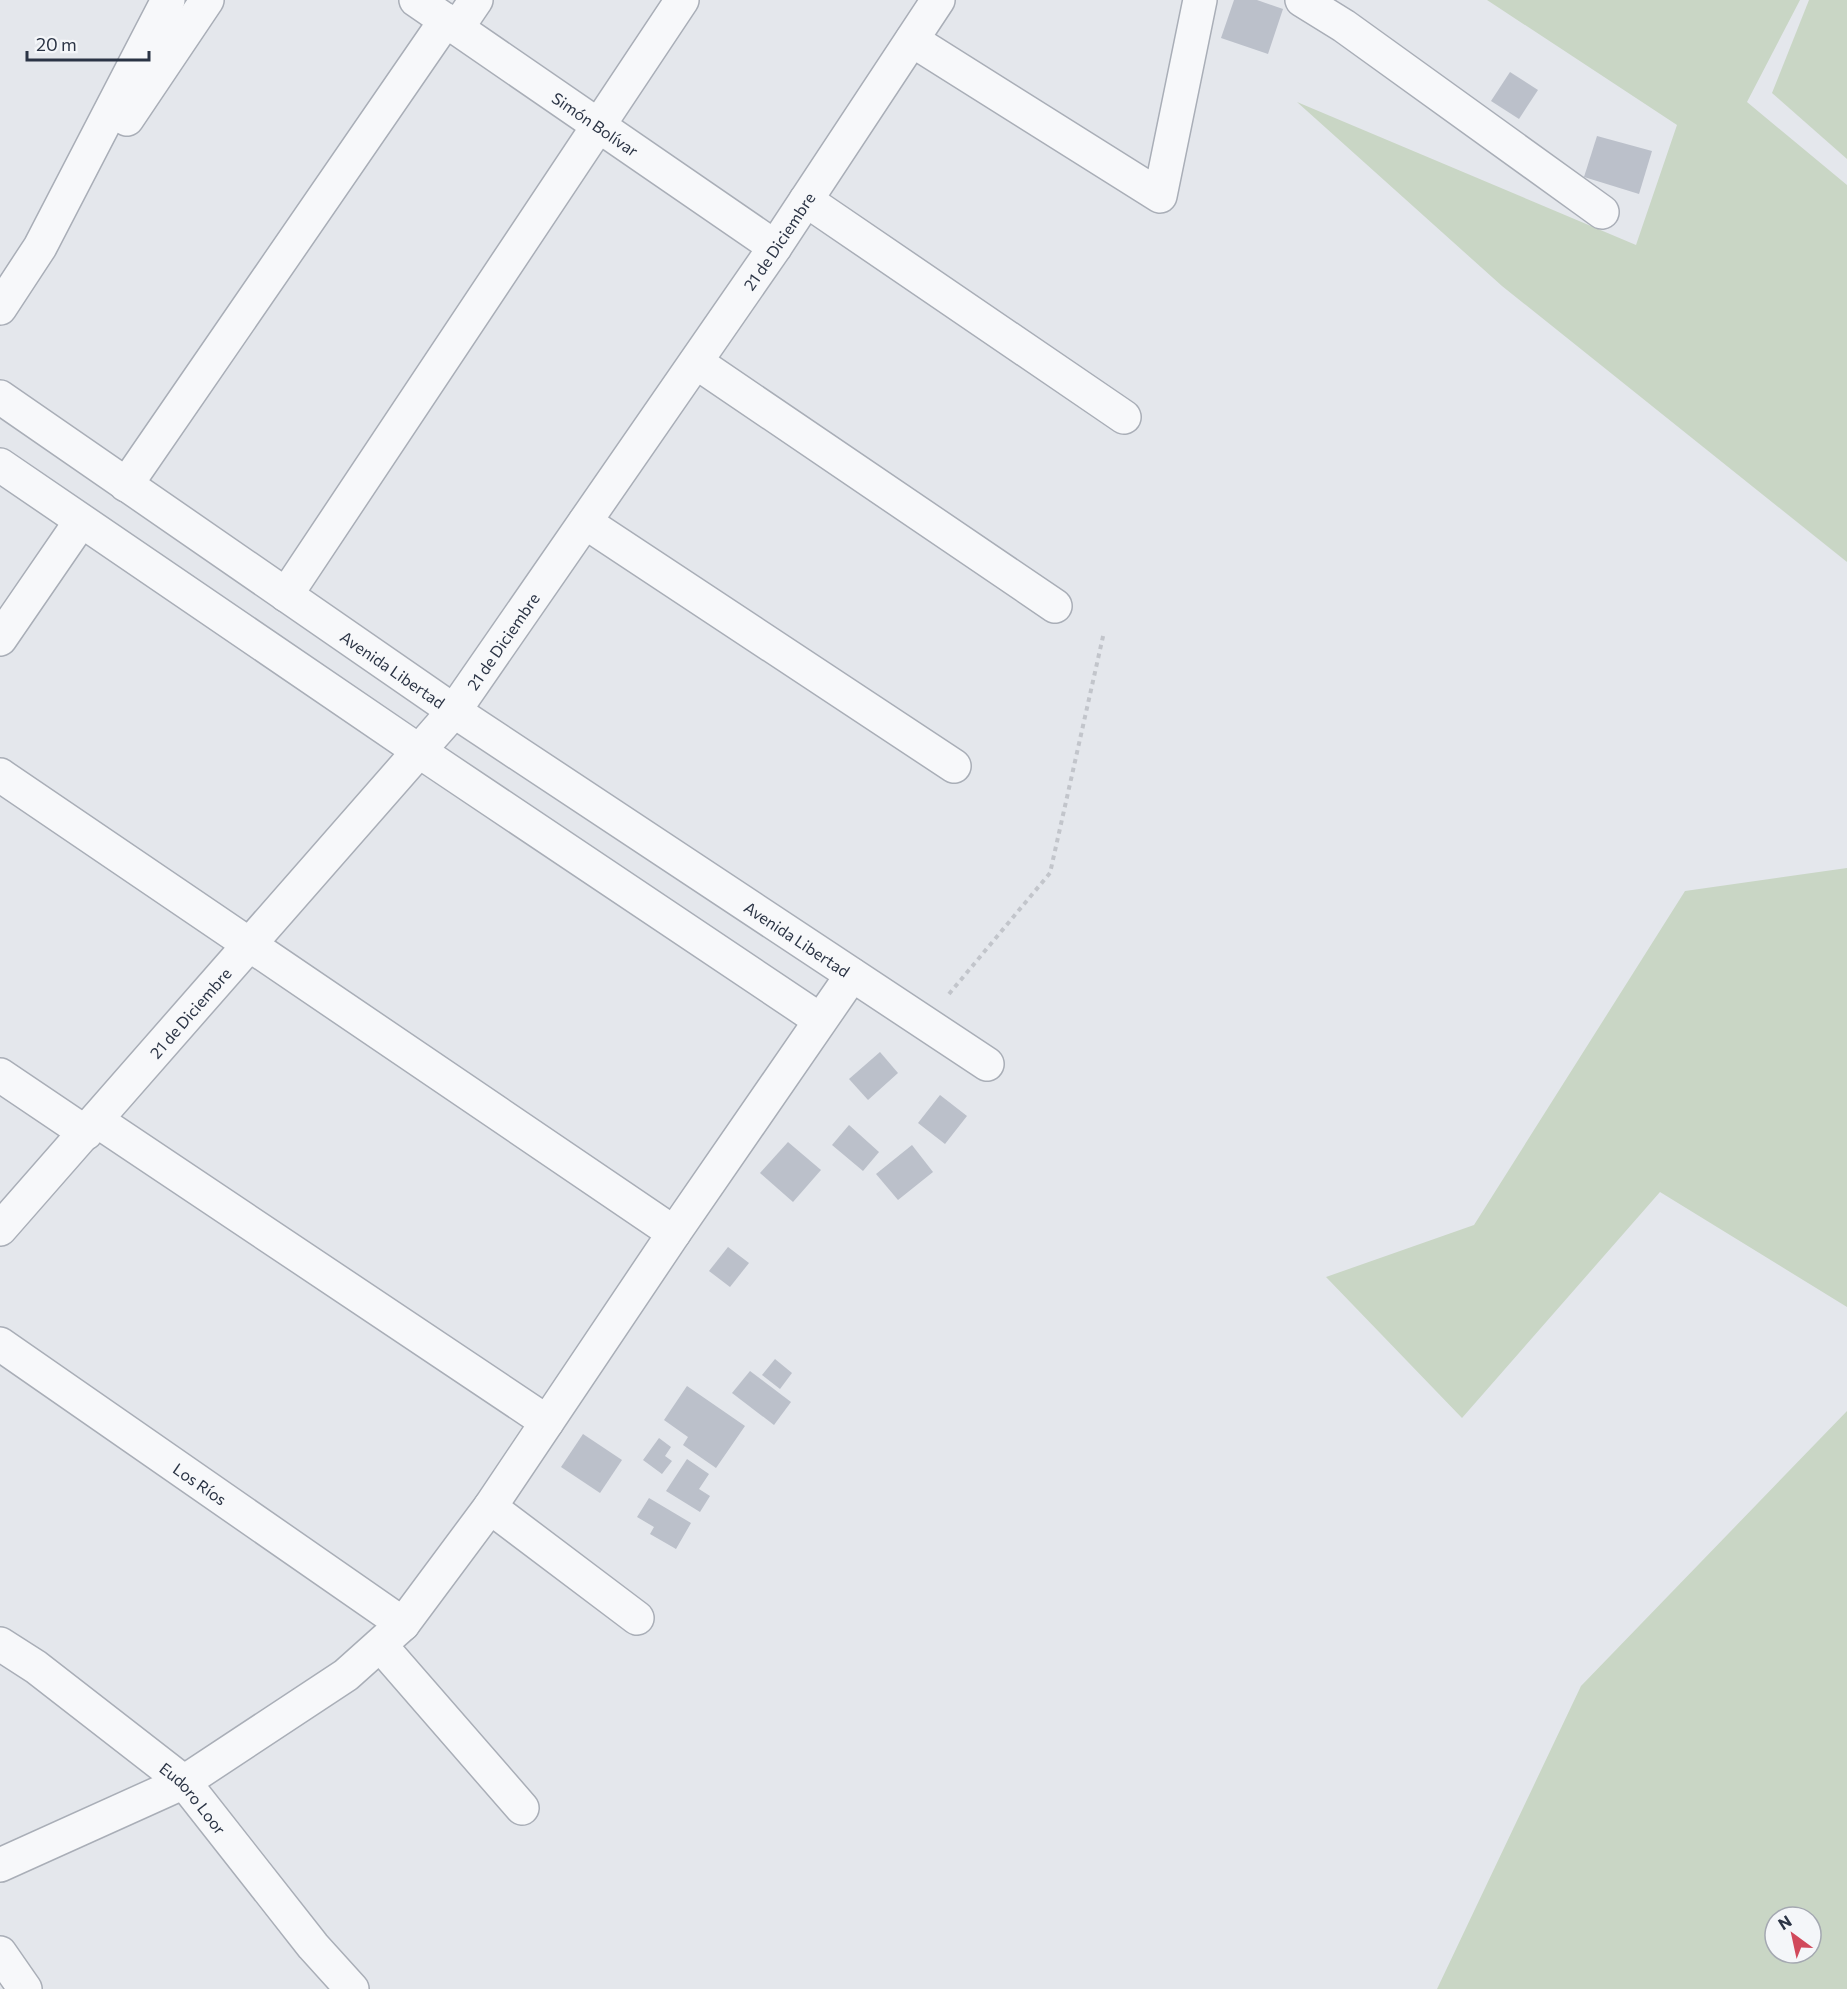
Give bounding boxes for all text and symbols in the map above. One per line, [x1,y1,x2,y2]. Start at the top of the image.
scale bar [27,24,148,62]
text: 20 m [36,33,77,55]
street label: Simón Bolívar [549,87,643,160]
street label: 21 de Diciembre [739,188,818,294]
street label: 21 de Diciembre [462,589,543,693]
street label: Avenida Libertad [337,626,449,712]
street label: Avenida Libertad [741,897,854,980]
street label: 21 de Diciembre [145,963,235,1062]
street label: Los Ríos [170,1458,231,1508]
street label: Eudoro Loor [156,1758,231,1838]
north arrow [1763,1905,1823,1965]
text: N [1774,1911,1795,1933]

